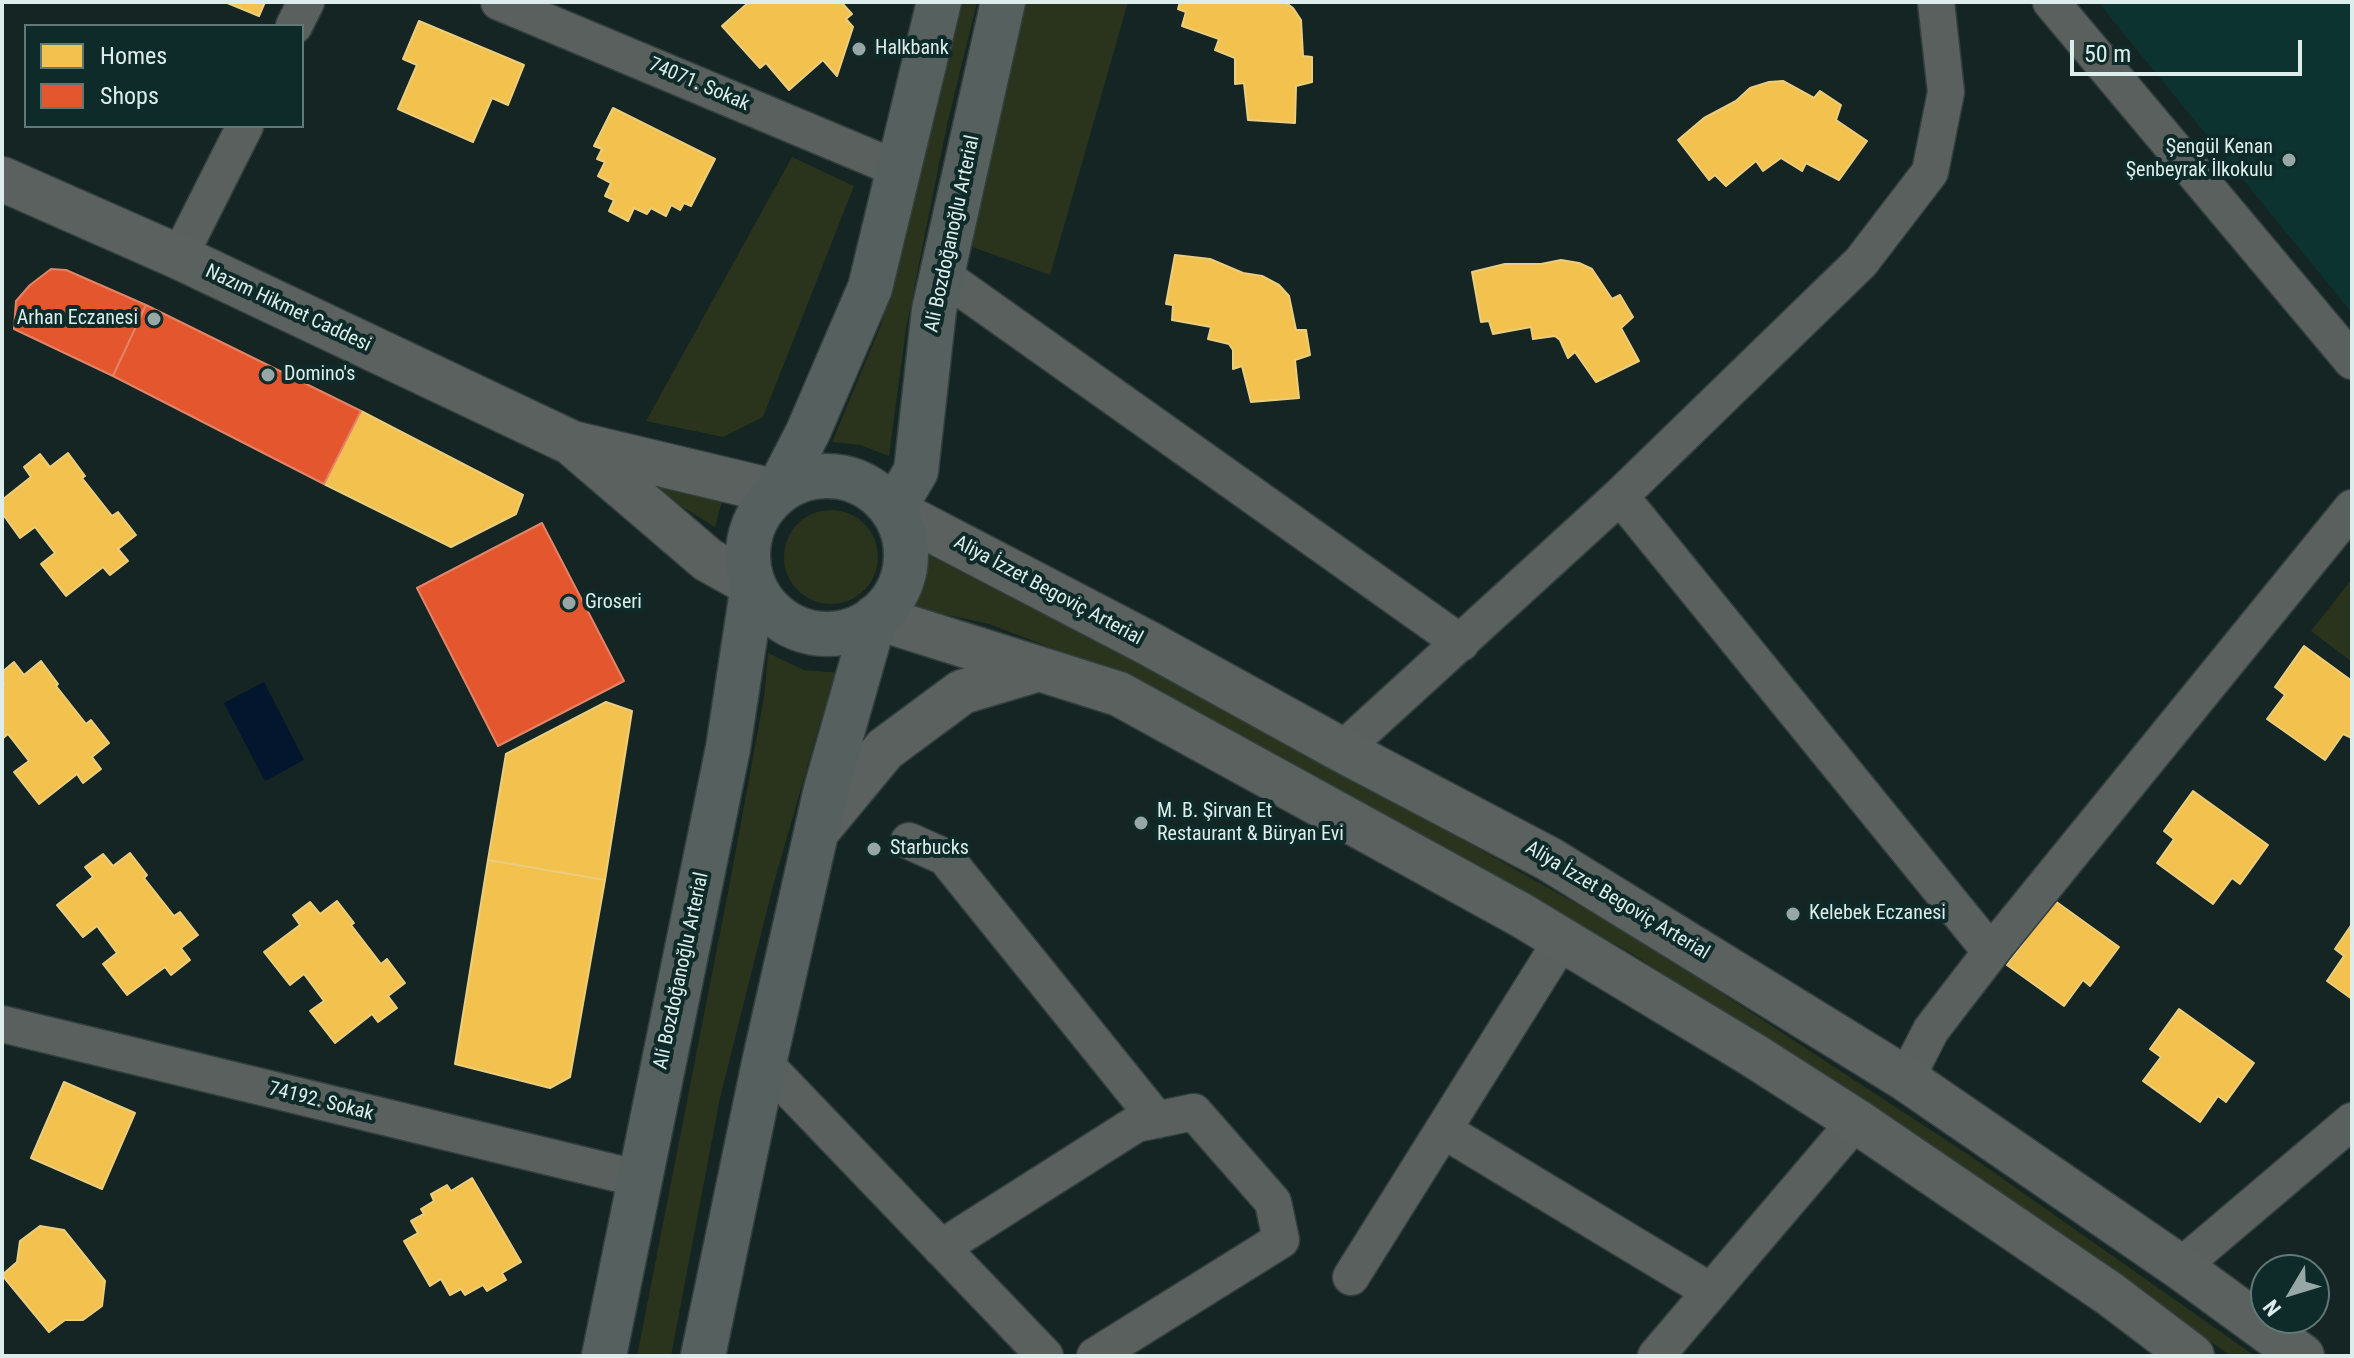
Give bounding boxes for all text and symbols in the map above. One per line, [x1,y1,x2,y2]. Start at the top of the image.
legend [24,24,304,128]
scale bar [2074,24,2306,74]
place label: Halkbank [875,37,949,61]
marker: Halkbank [850,40,868,58]
text: 50 m [2084,40,2131,68]
text: Homes [100,42,167,70]
street label: 74071. Sokak [645,53,753,117]
text: Shops [100,82,159,110]
street label: Ali Bozdoğanoğlu Arterial [920,133,986,335]
place label: Şengül Kenan Şenbeyrak İlkokulu [2126,136,2273,183]
marker: Şengül Kenan Şenbeyrak İlkokulu [2280,151,2298,169]
street label: Nazım Hikmet Caddesi [201,260,375,358]
place label: Arhan Eczanesi [17,307,138,331]
marker: Arhan Eczanesi [145,310,163,328]
place label: Domino's [284,363,355,387]
marker: Domino's [259,366,277,384]
street label: Aliya İzzet Begoviç Arterial [949,531,1147,651]
place label: Groseri [585,591,642,615]
marker: Groseri [560,594,578,612]
place label: M. B. Şirvan Et Restaurant & Büryan Evi [1157,800,1344,847]
marker: M. B. Şirvan Et Restaurant & Büryan Evi [1132,814,1150,832]
street label: Aliya İzzet Begoviç Arterial [1521,836,1713,966]
place label: Starbucks [890,837,969,861]
marker: Starbucks [865,840,883,858]
street label: Ali Bozdoğanoğlu Arterial [649,870,715,1072]
place label: Kelebek Eczanesi [1809,902,1946,926]
marker: Kelebek Eczanesi [1784,905,1802,923]
street label: 74192. Sokak [266,1077,376,1127]
north arrow [2250,1254,2330,1334]
text: N [2258,1295,2286,1321]

